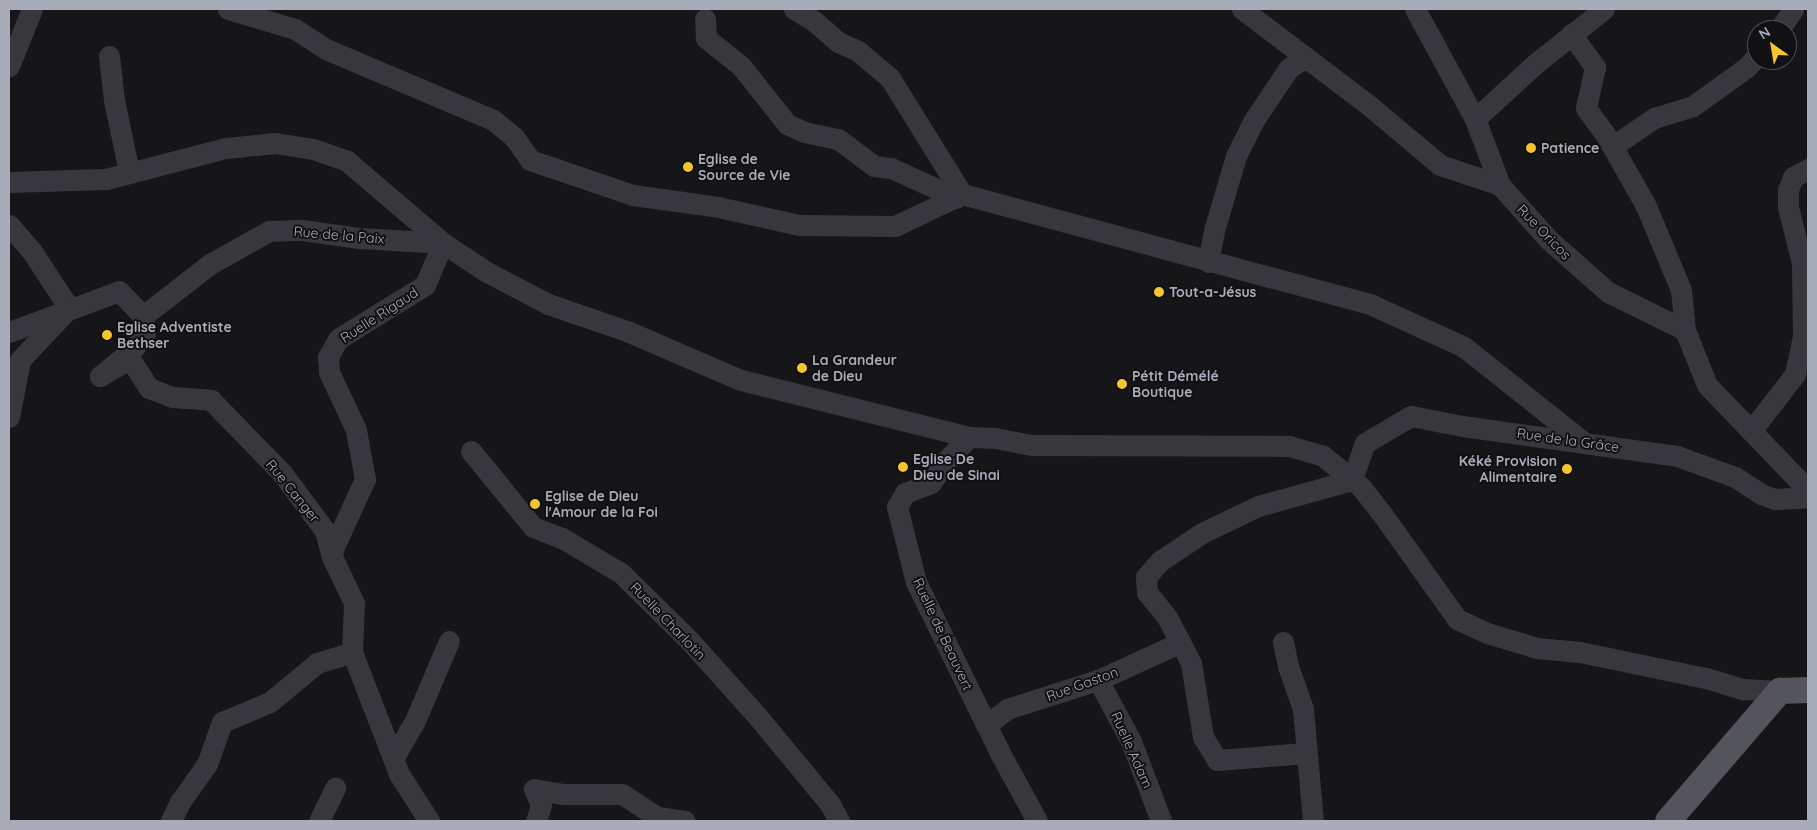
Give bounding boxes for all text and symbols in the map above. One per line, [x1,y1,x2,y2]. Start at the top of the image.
north arrow [1747,20,1797,70]
text: N [1755,23,1774,43]
place label: Patience [1541,140,1599,156]
marker: Patience [1525,142,1537,154]
place label: Eglise de Source de Vie [698,151,791,184]
marker: Eglise de Source de Vie [682,161,694,173]
street label: Rue Oricos [1514,201,1574,263]
street label: Rue de la Paix [293,223,385,247]
street label: Ruelle Rigaud [337,284,421,346]
place label: Tout-a-Jésus [1169,284,1256,300]
marker: Tout-a-Jésus [1153,286,1165,298]
place label: Eglise Adventiste Bethser [117,319,232,352]
marker: Eglise Adventiste Bethser [101,329,113,341]
place label: La Grandeur de Dieu [812,352,897,384]
marker: La Grandeur de Dieu [796,362,808,374]
place label: Pétit Démélé Boutique [1132,368,1219,401]
marker: Pétit Démélé Boutique [1116,378,1128,390]
street label: Rue de la Grâce [1516,424,1620,456]
place label: Eglise De Dieu de Sinai [913,451,1000,484]
place label: Kéké Provision Alimentaire [1459,453,1557,486]
street label: Rue Canger [262,456,324,526]
marker: Eglise De Dieu de Sinai [897,461,909,473]
marker: Kéké Provision Alimentaire [1561,463,1573,475]
place label: Eglise de Dieu l'Amour de la Foi [545,488,658,520]
marker: Eglise de Dieu l'Amour de la Foi [529,498,541,510]
street label: Ruelle de Beauvert [910,575,976,693]
street label: Ruelle Charlotin [627,579,709,663]
street label: Rue Gaston [1044,663,1120,705]
street label: Ruelle Adam [1108,709,1156,791]

